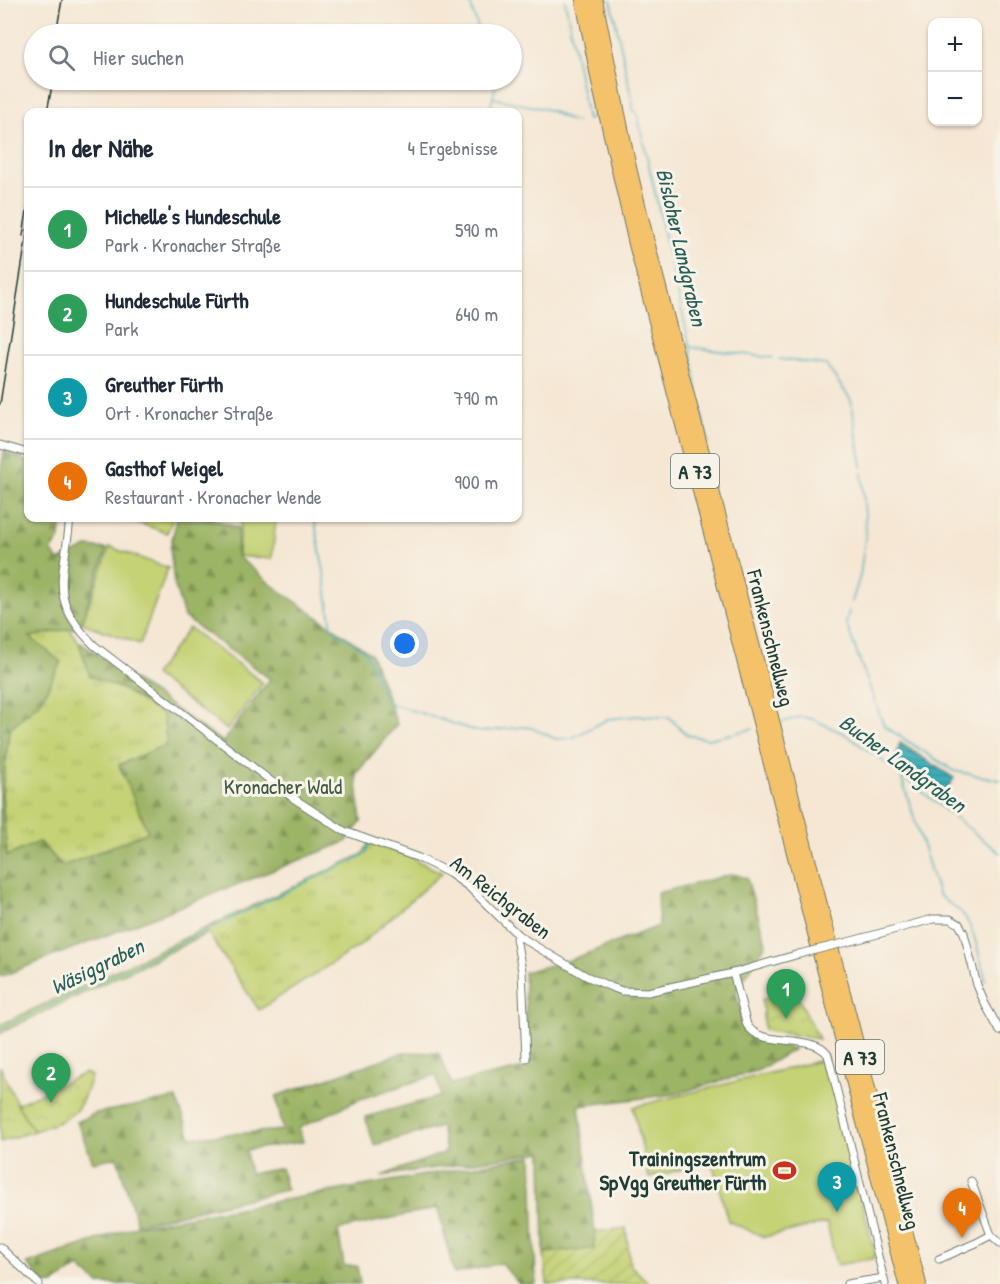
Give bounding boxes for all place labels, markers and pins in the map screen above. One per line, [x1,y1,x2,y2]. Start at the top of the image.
pin: 1 [766,970,806,1019]
pin: 2 [32,1054,70,1103]
place label: Trainingszentrum SpVgg Greuther Fürth [599,1144,766,1198]
sports icon: Trainingszentrum SpVgg Greuther Fürth [771,1157,797,1183]
pin: 3 [818,1162,856,1212]
pin: 4 [942,1188,982,1238]

